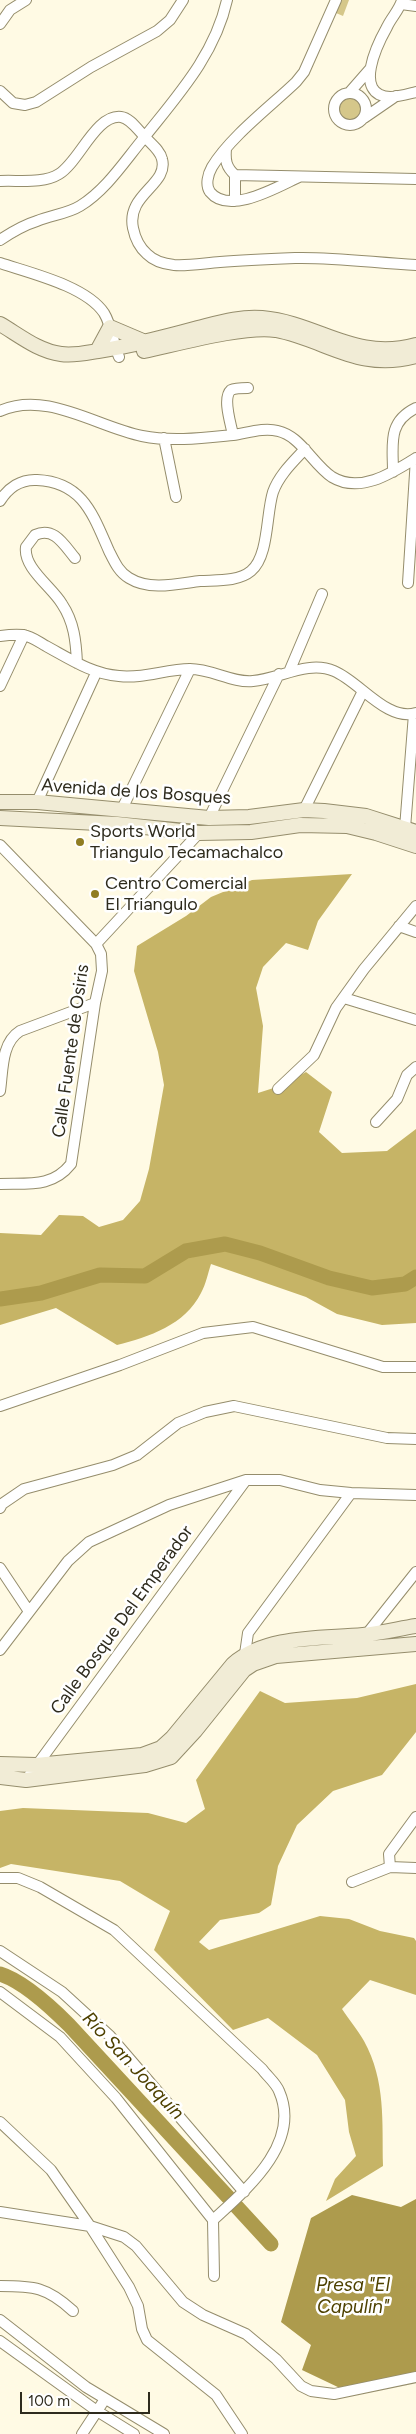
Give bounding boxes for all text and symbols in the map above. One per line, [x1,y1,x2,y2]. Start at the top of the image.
street label: Avenida de los Bosques [41,775,231,809]
place label: Sports World Triangulo Tecamachalco [90,821,283,864]
marker: Sports World Triangulo Tecamachalco [74,836,86,848]
place label: Centro Comercial El Triangulo [105,873,247,916]
marker: Centro Comercial El Triangulo [89,888,101,900]
street label: Calle Fuente de Osiris [48,963,94,1139]
street label: Calle Bosque Del Emperador [46,1521,198,1719]
water label: Río San Joaquín [77,2007,189,2125]
water label: Presa "El Capulín" [316,2274,390,2318]
scale bar [22,2382,152,2414]
text: 100 m [28,2392,70,2410]

